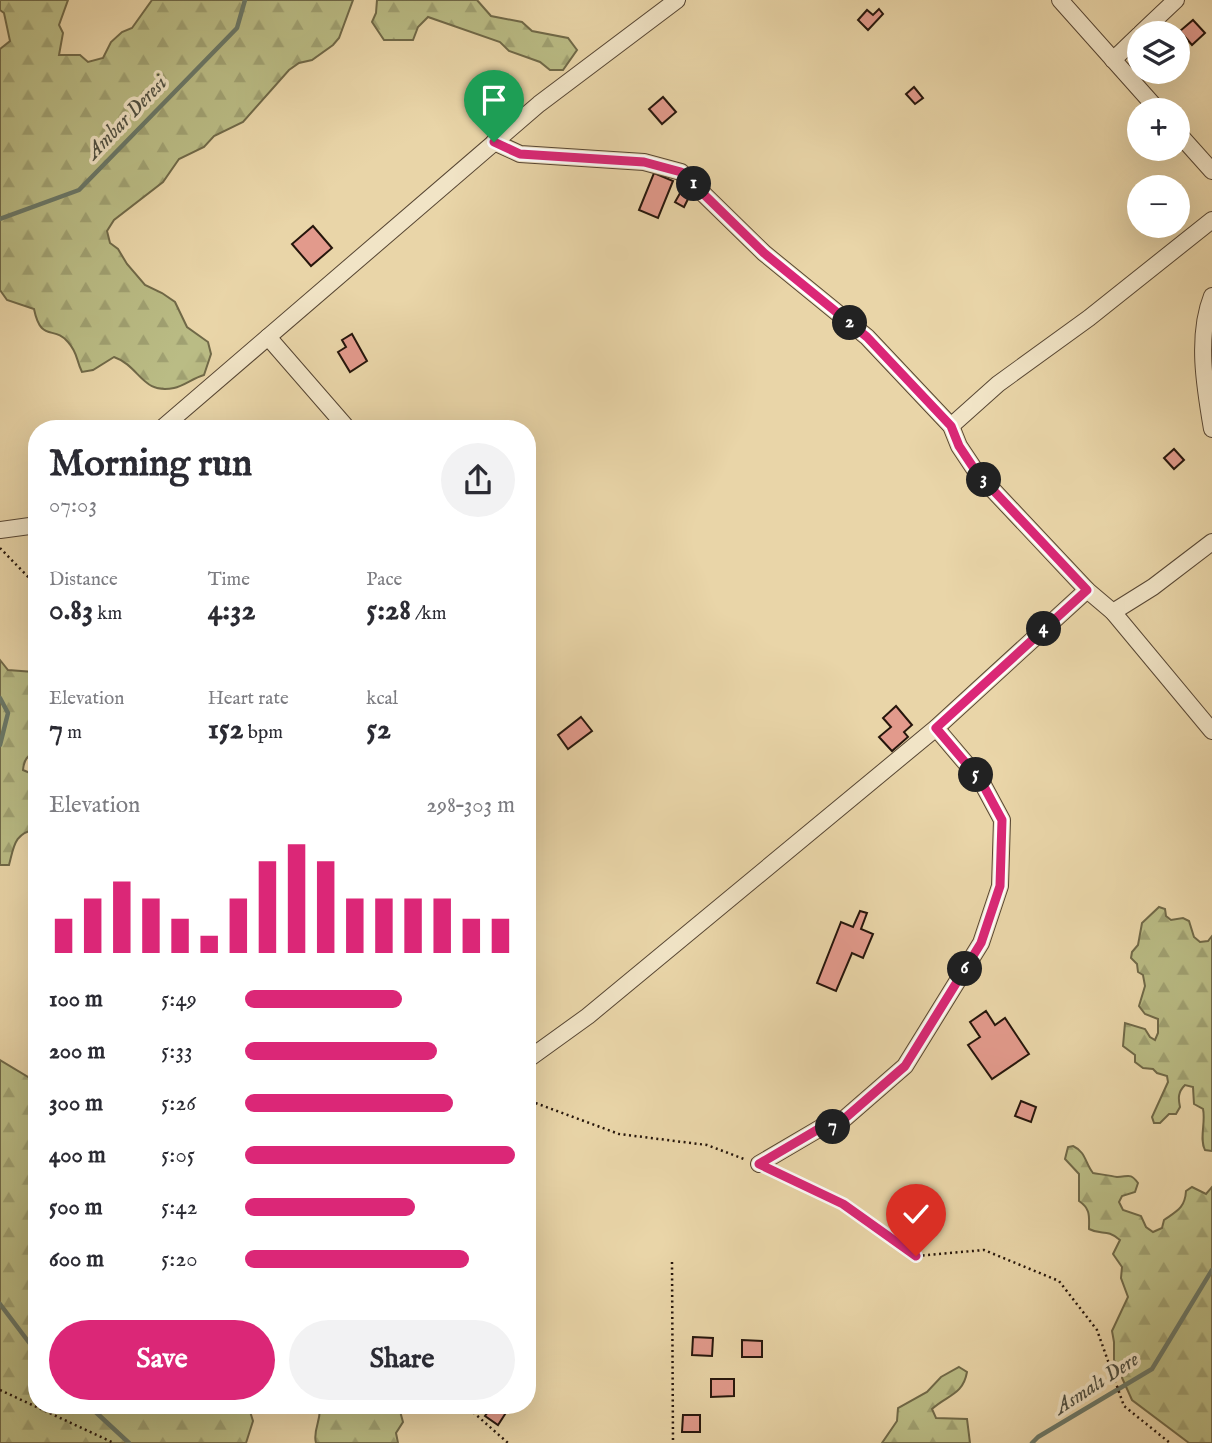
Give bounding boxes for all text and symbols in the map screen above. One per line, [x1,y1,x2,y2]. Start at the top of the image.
map controls [1127,21,1190,238]
button: layers [1127,21,1190,84]
water label: Ambar Deresi [79,69,175,167]
pin [464,70,524,142]
icon: arrive [475,81,513,119]
button: + [1127,98,1190,161]
pin: 1 [676,166,712,202]
text: 1 [690,171,697,195]
button: − [1127,175,1190,238]
pin: 2 [832,306,868,340]
text: 2 [845,310,854,334]
text: Morning run [49,441,252,489]
button: share [441,443,515,517]
pin: 3 [967,462,1002,498]
text: 3 [980,467,987,491]
text: 07:03 [49,491,97,520]
text: Distance [49,568,118,592]
text: Time [208,568,250,592]
text: Pace [366,568,402,592]
text: 0.83 [49,592,93,630]
text: 4:32 [208,592,256,630]
text: 5:28 [366,592,411,630]
text: km [93,602,122,626]
text: /km [411,602,446,626]
pin: 4 [1026,612,1062,646]
text: 4 [1039,616,1048,640]
text: Elevation [49,687,124,711]
text: Heart rate [208,687,289,711]
text: kcal [366,687,398,711]
text: 7 [49,711,63,749]
text: 152 [208,711,244,749]
text: 52 [366,711,391,749]
text: m [63,721,82,745]
text: bpm [244,721,283,745]
pin: 5 [958,758,993,792]
text: 5 [972,762,979,786]
text: Elevation [49,791,140,820]
text: 298–303 m [426,791,515,820]
pin: 6 [948,951,982,986]
text: 6 [960,956,969,980]
text: 100 m [49,985,103,1014]
text: 5:49 [161,985,197,1014]
text: 200 m [49,1037,105,1066]
text: 5:33 [161,1037,193,1066]
text: 300 m [49,1089,103,1118]
text: 5:26 [161,1089,196,1118]
pin: 7 [816,1110,850,1144]
text: 7 [828,1114,837,1138]
text: 400 m [49,1141,106,1170]
text: 5:05 [161,1141,195,1170]
pin [886,1184,946,1256]
text: 500 m [49,1193,103,1222]
text: 5:42 [161,1193,197,1222]
icon: check [897,1195,935,1233]
text: 600 m [49,1245,104,1274]
text: 5:20 [161,1245,198,1274]
button: Save [49,1320,275,1400]
button: Share [289,1320,515,1400]
water label: Asmalı Dere [1048,1347,1144,1422]

